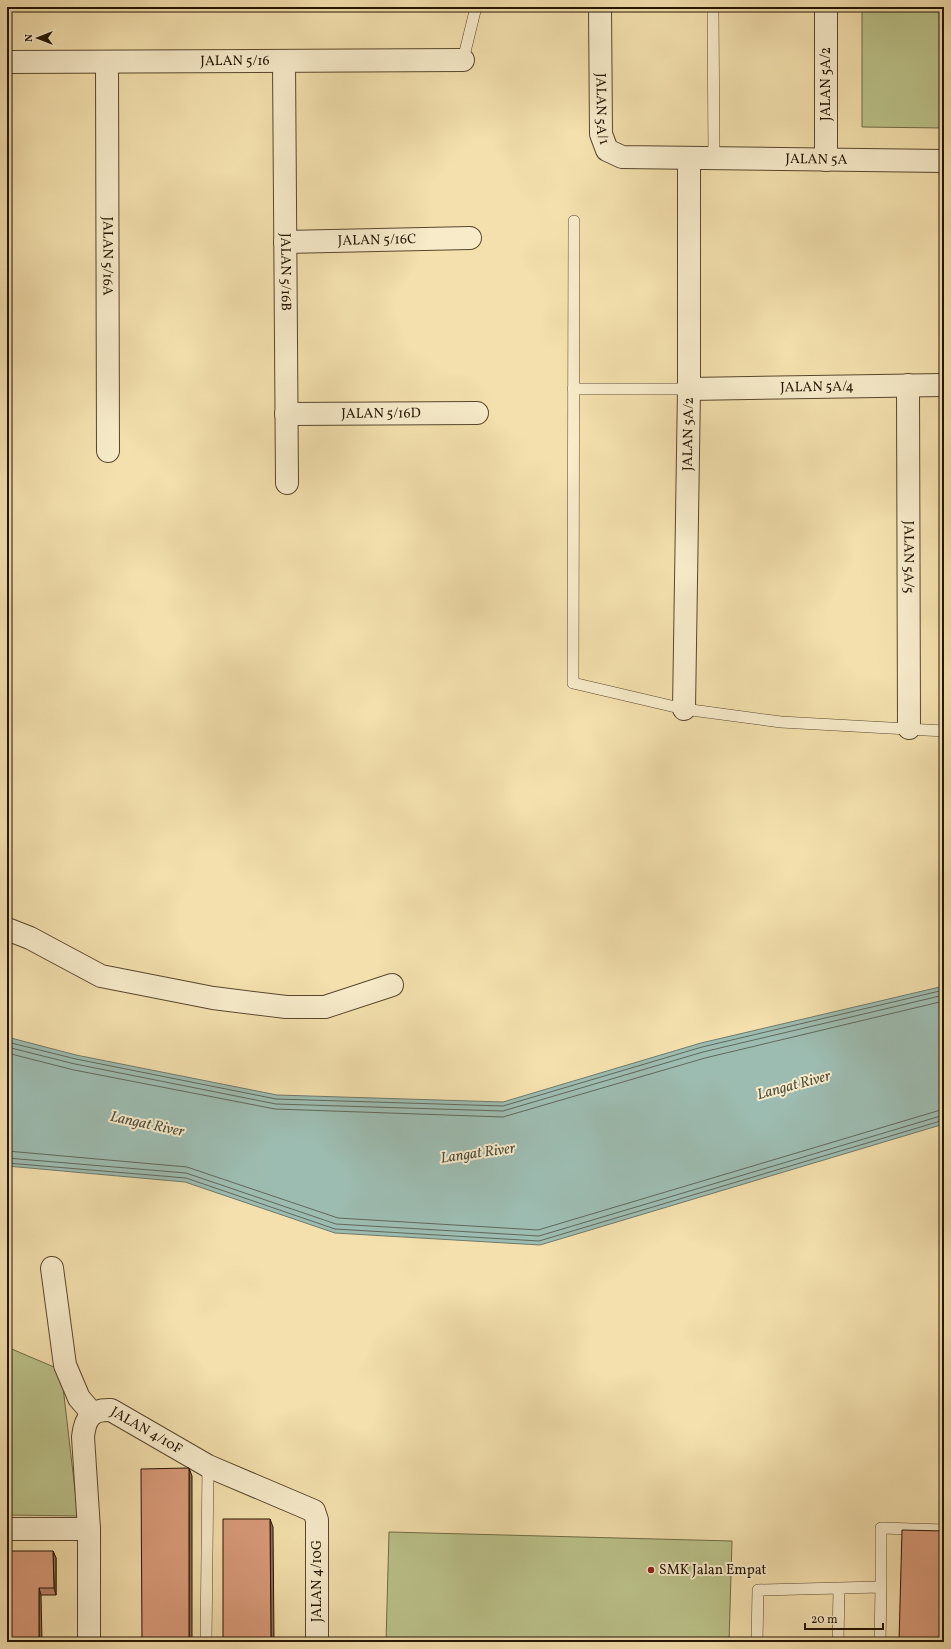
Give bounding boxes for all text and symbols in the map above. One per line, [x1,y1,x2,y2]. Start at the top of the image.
north arrow [18,18,58,58]
text: N [22,34,37,42]
street label: JALAN 5A/2 [817,47,836,121]
street label: JALAN 5/16 [200,51,270,71]
street label: JALAN 5A/1 [591,73,614,148]
street label: JALAN 5A [785,150,848,169]
street label: JALAN 5/16A [98,216,117,296]
street label: JALAN 5/16C [338,230,416,250]
street label: JALAN 5/16B [276,233,295,311]
street label: JALAN 5A/4 [780,377,854,397]
street label: JALAN 5A/2 [678,397,698,471]
street label: JALAN 5/16D [341,404,421,423]
street label: JALAN 5A/5 [899,520,918,594]
water label: Langat River [755,1066,834,1106]
water label: Langat River [108,1107,186,1143]
water label: Langat River [439,1138,517,1170]
street label: JALAN 4/10F [107,1402,186,1459]
street label: JALAN 4/10G [308,1540,327,1622]
place label: SMK Jalan Empat [659,1561,767,1580]
marker: SMK Jalan Empat [646,1565,656,1575]
scale bar [805,1605,883,1631]
text: 20 m [811,1612,838,1628]

